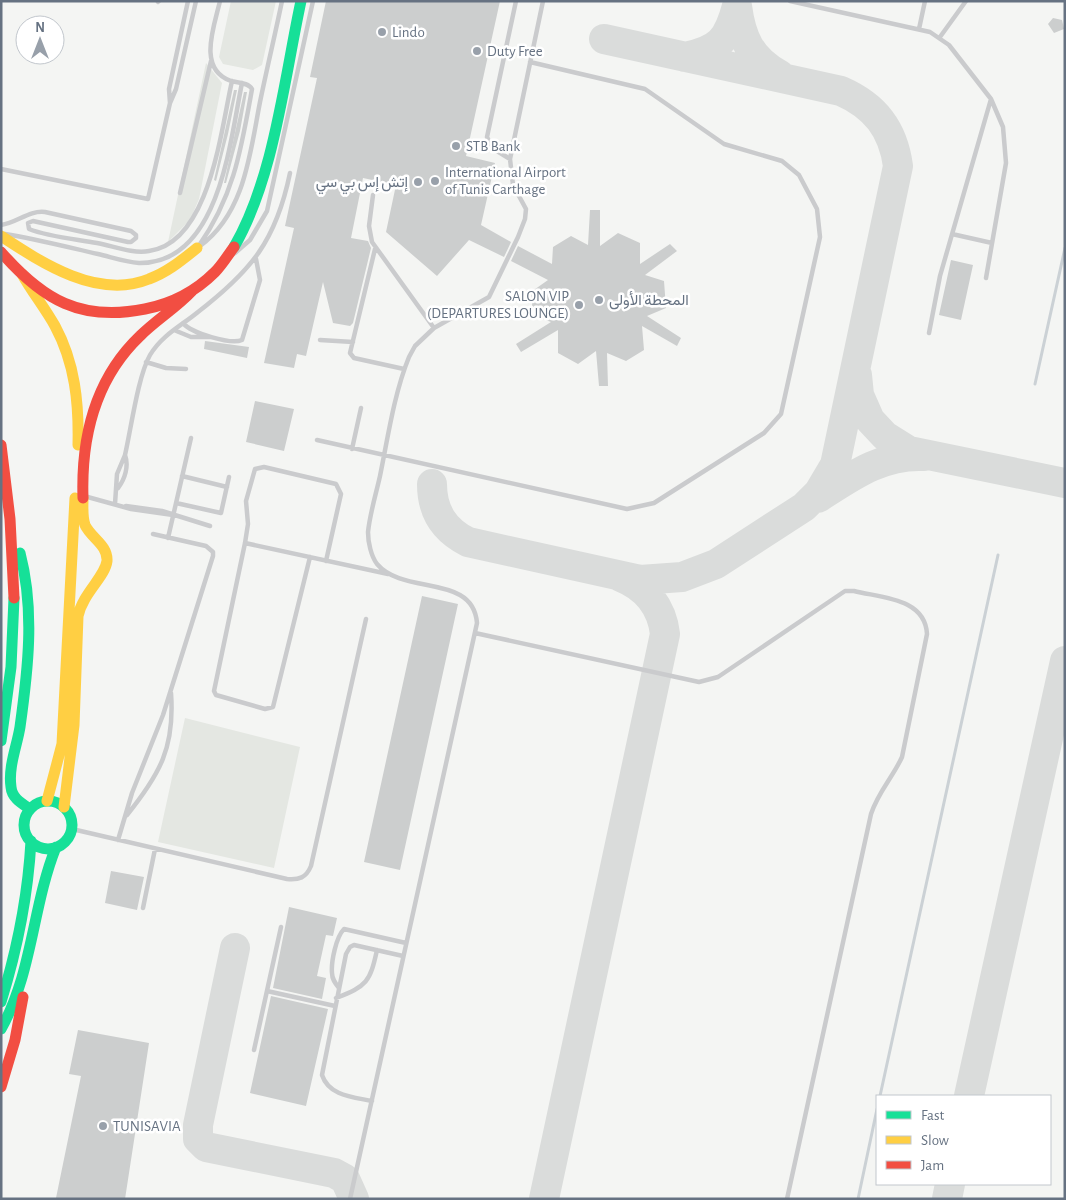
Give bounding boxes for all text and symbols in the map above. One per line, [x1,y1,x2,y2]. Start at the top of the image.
north arrow [15,15,65,65]
text: N [35,21,45,35]
place label: Lindo [392,25,425,40]
marker: Lindo [376,26,388,38]
place label: Duty Free [487,44,543,59]
marker: Duty Free [471,45,483,57]
place label: STB Bank [466,139,520,154]
marker: STB Bank [450,140,462,152]
place label: International Airport of Tunis Carthage [445,165,566,197]
place label: إتش إس بي سي [316,175,409,195]
marker: International Airport of Tunis Carthage [429,175,441,187]
marker: إتش إس بي سي [412,176,424,188]
place label: SALON VIP (DEPARTURES LOUNGE) [427,289,569,321]
place label: المحطة الأولى [609,291,689,310]
marker: المحطة الأولى [593,294,605,306]
marker: SALON VIP (DEPARTURES LOUNGE) [573,299,585,311]
legend [876,1095,1051,1185]
text: Fast [921,1108,945,1123]
place label: TUNISAVIA [113,1119,181,1134]
marker: TUNISAVIA [97,1120,109,1132]
text: Slow [921,1133,949,1148]
text: Jam [921,1158,944,1173]

